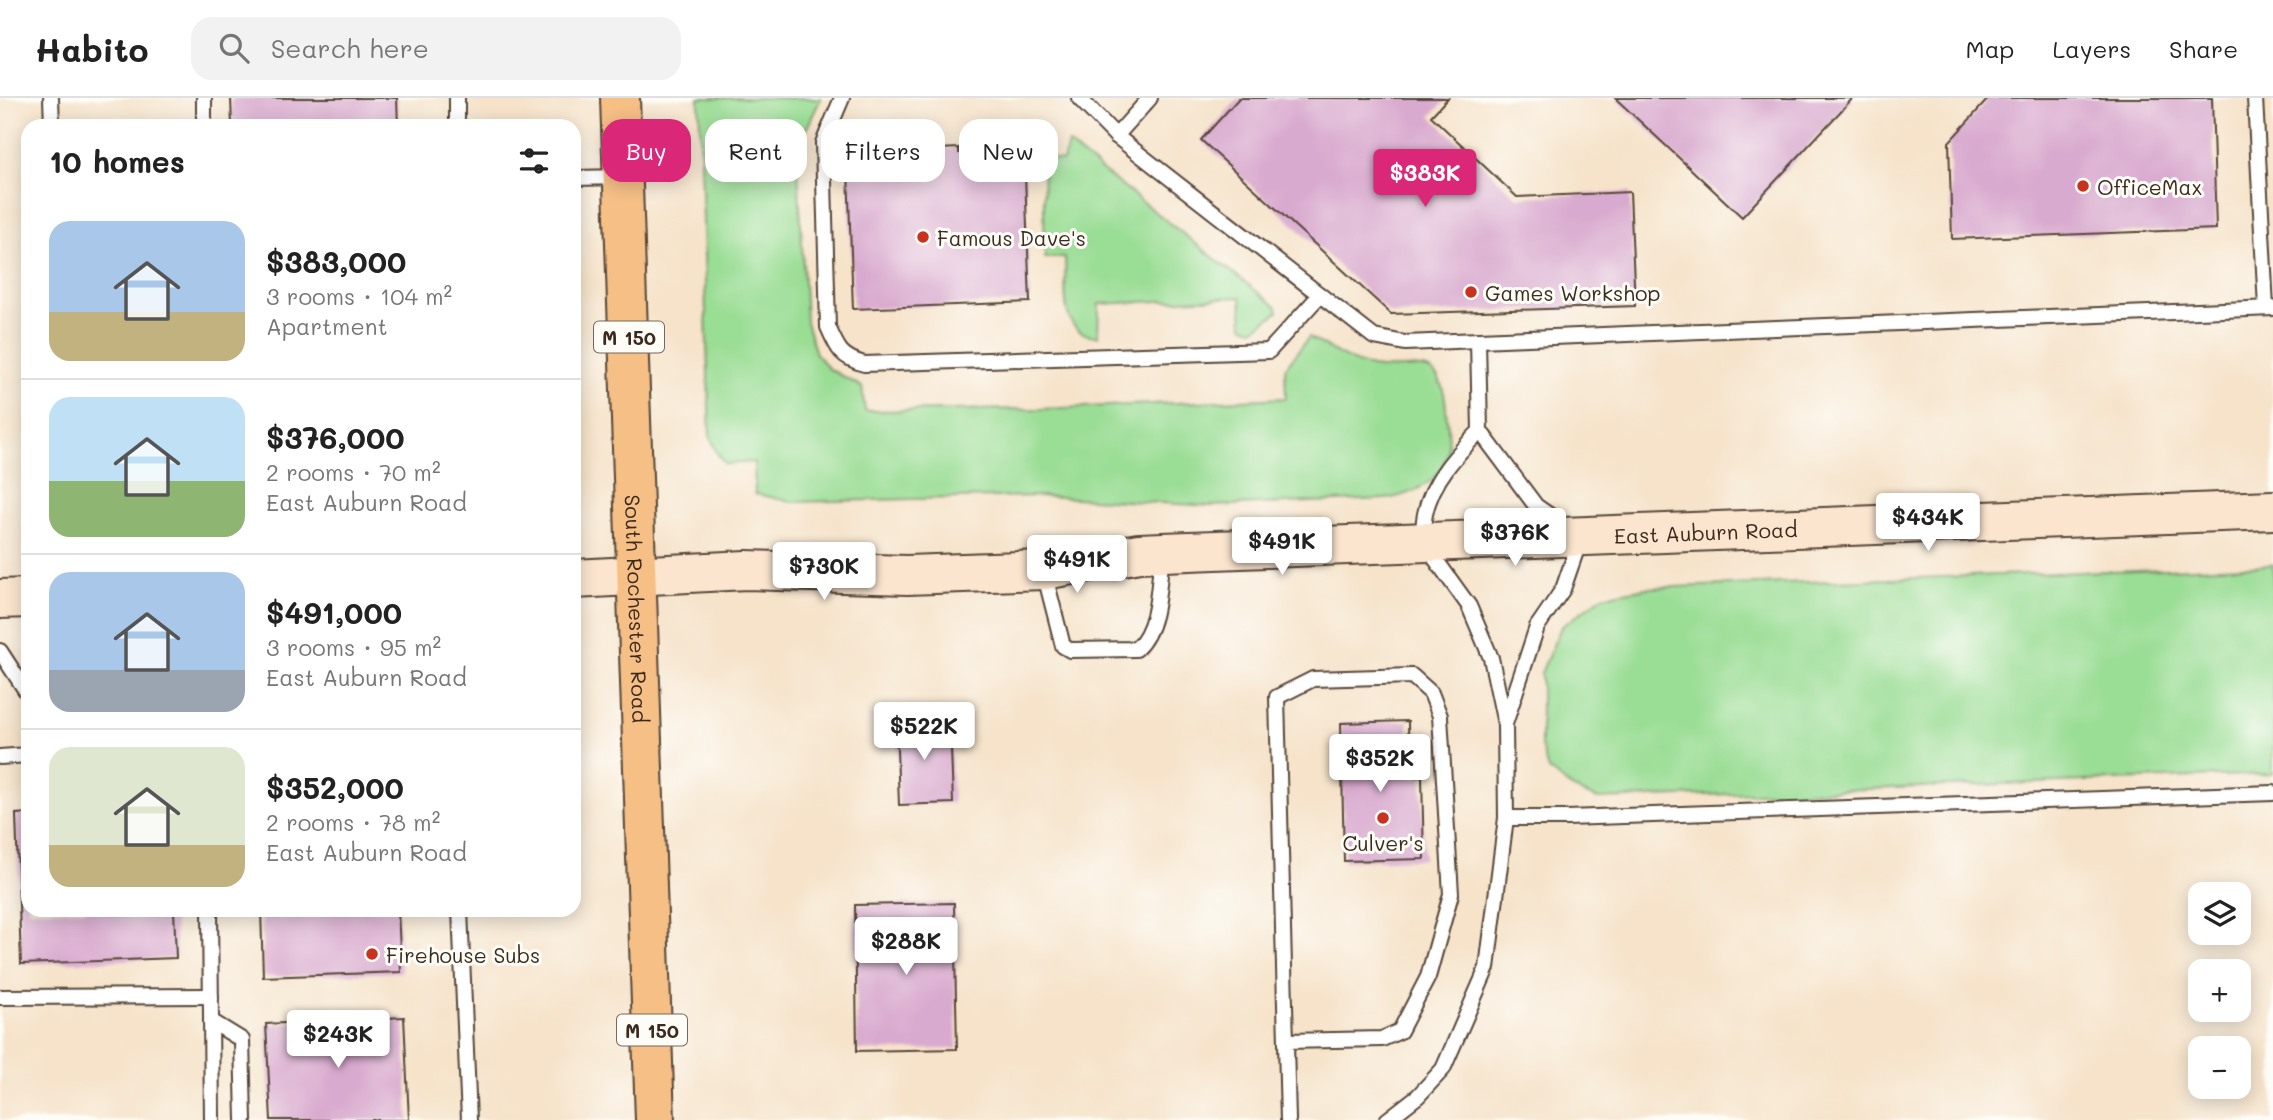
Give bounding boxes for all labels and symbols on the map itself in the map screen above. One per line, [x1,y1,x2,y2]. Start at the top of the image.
pin: $383K [1376,150,1474,209]
place label: OfficeMax [2097,173,2202,200]
marker: OfficeMax [2075,178,2091,194]
place label: Famous Dave's [937,224,1086,251]
marker: Famous Dave's [915,229,931,245]
place label: Games Workshop [1485,279,1660,306]
marker: Games Workshop [1463,284,1479,300]
road number: M 150 [594,322,664,353]
street label: South Rochester Road [620,494,655,724]
pin: $434K [1879,494,1977,553]
pin: $376K [1466,508,1564,568]
street label: East Auburn Road [1613,515,1798,548]
pin: $491K [1233,518,1331,577]
pin: $491K [1028,536,1126,595]
pin: $730K [775,542,873,602]
pin: $522K [875,702,973,762]
pin: $352K [1331,734,1429,794]
marker: Culver's [1375,810,1391,826]
place label: Culver's [1342,829,1424,856]
pin: $288K [857,918,955,977]
place label: Firehouse Subs [386,941,540,968]
marker: Firehouse Subs [364,946,380,962]
pin: $243K [289,1010,387,1070]
road number: M 150 [617,1014,687,1046]

